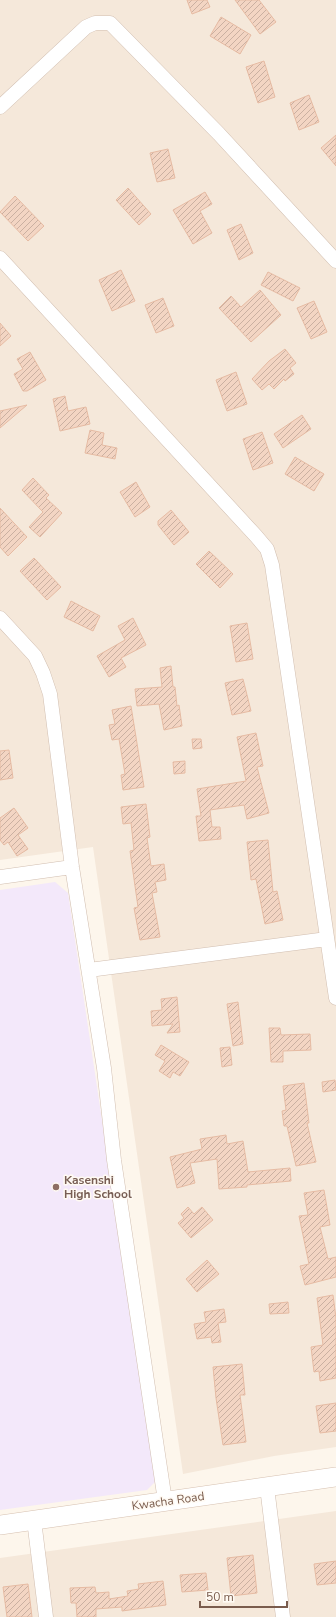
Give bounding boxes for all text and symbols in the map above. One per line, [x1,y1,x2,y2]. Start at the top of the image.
place label: Kasenshi High School [64,1172,132,1202]
marker: Kasenshi High School [51,1182,61,1192]
street label: Kwacha Road [131,1488,205,1514]
scale bar [200,1583,287,1609]
text: 50 m [206,1589,234,1605]

